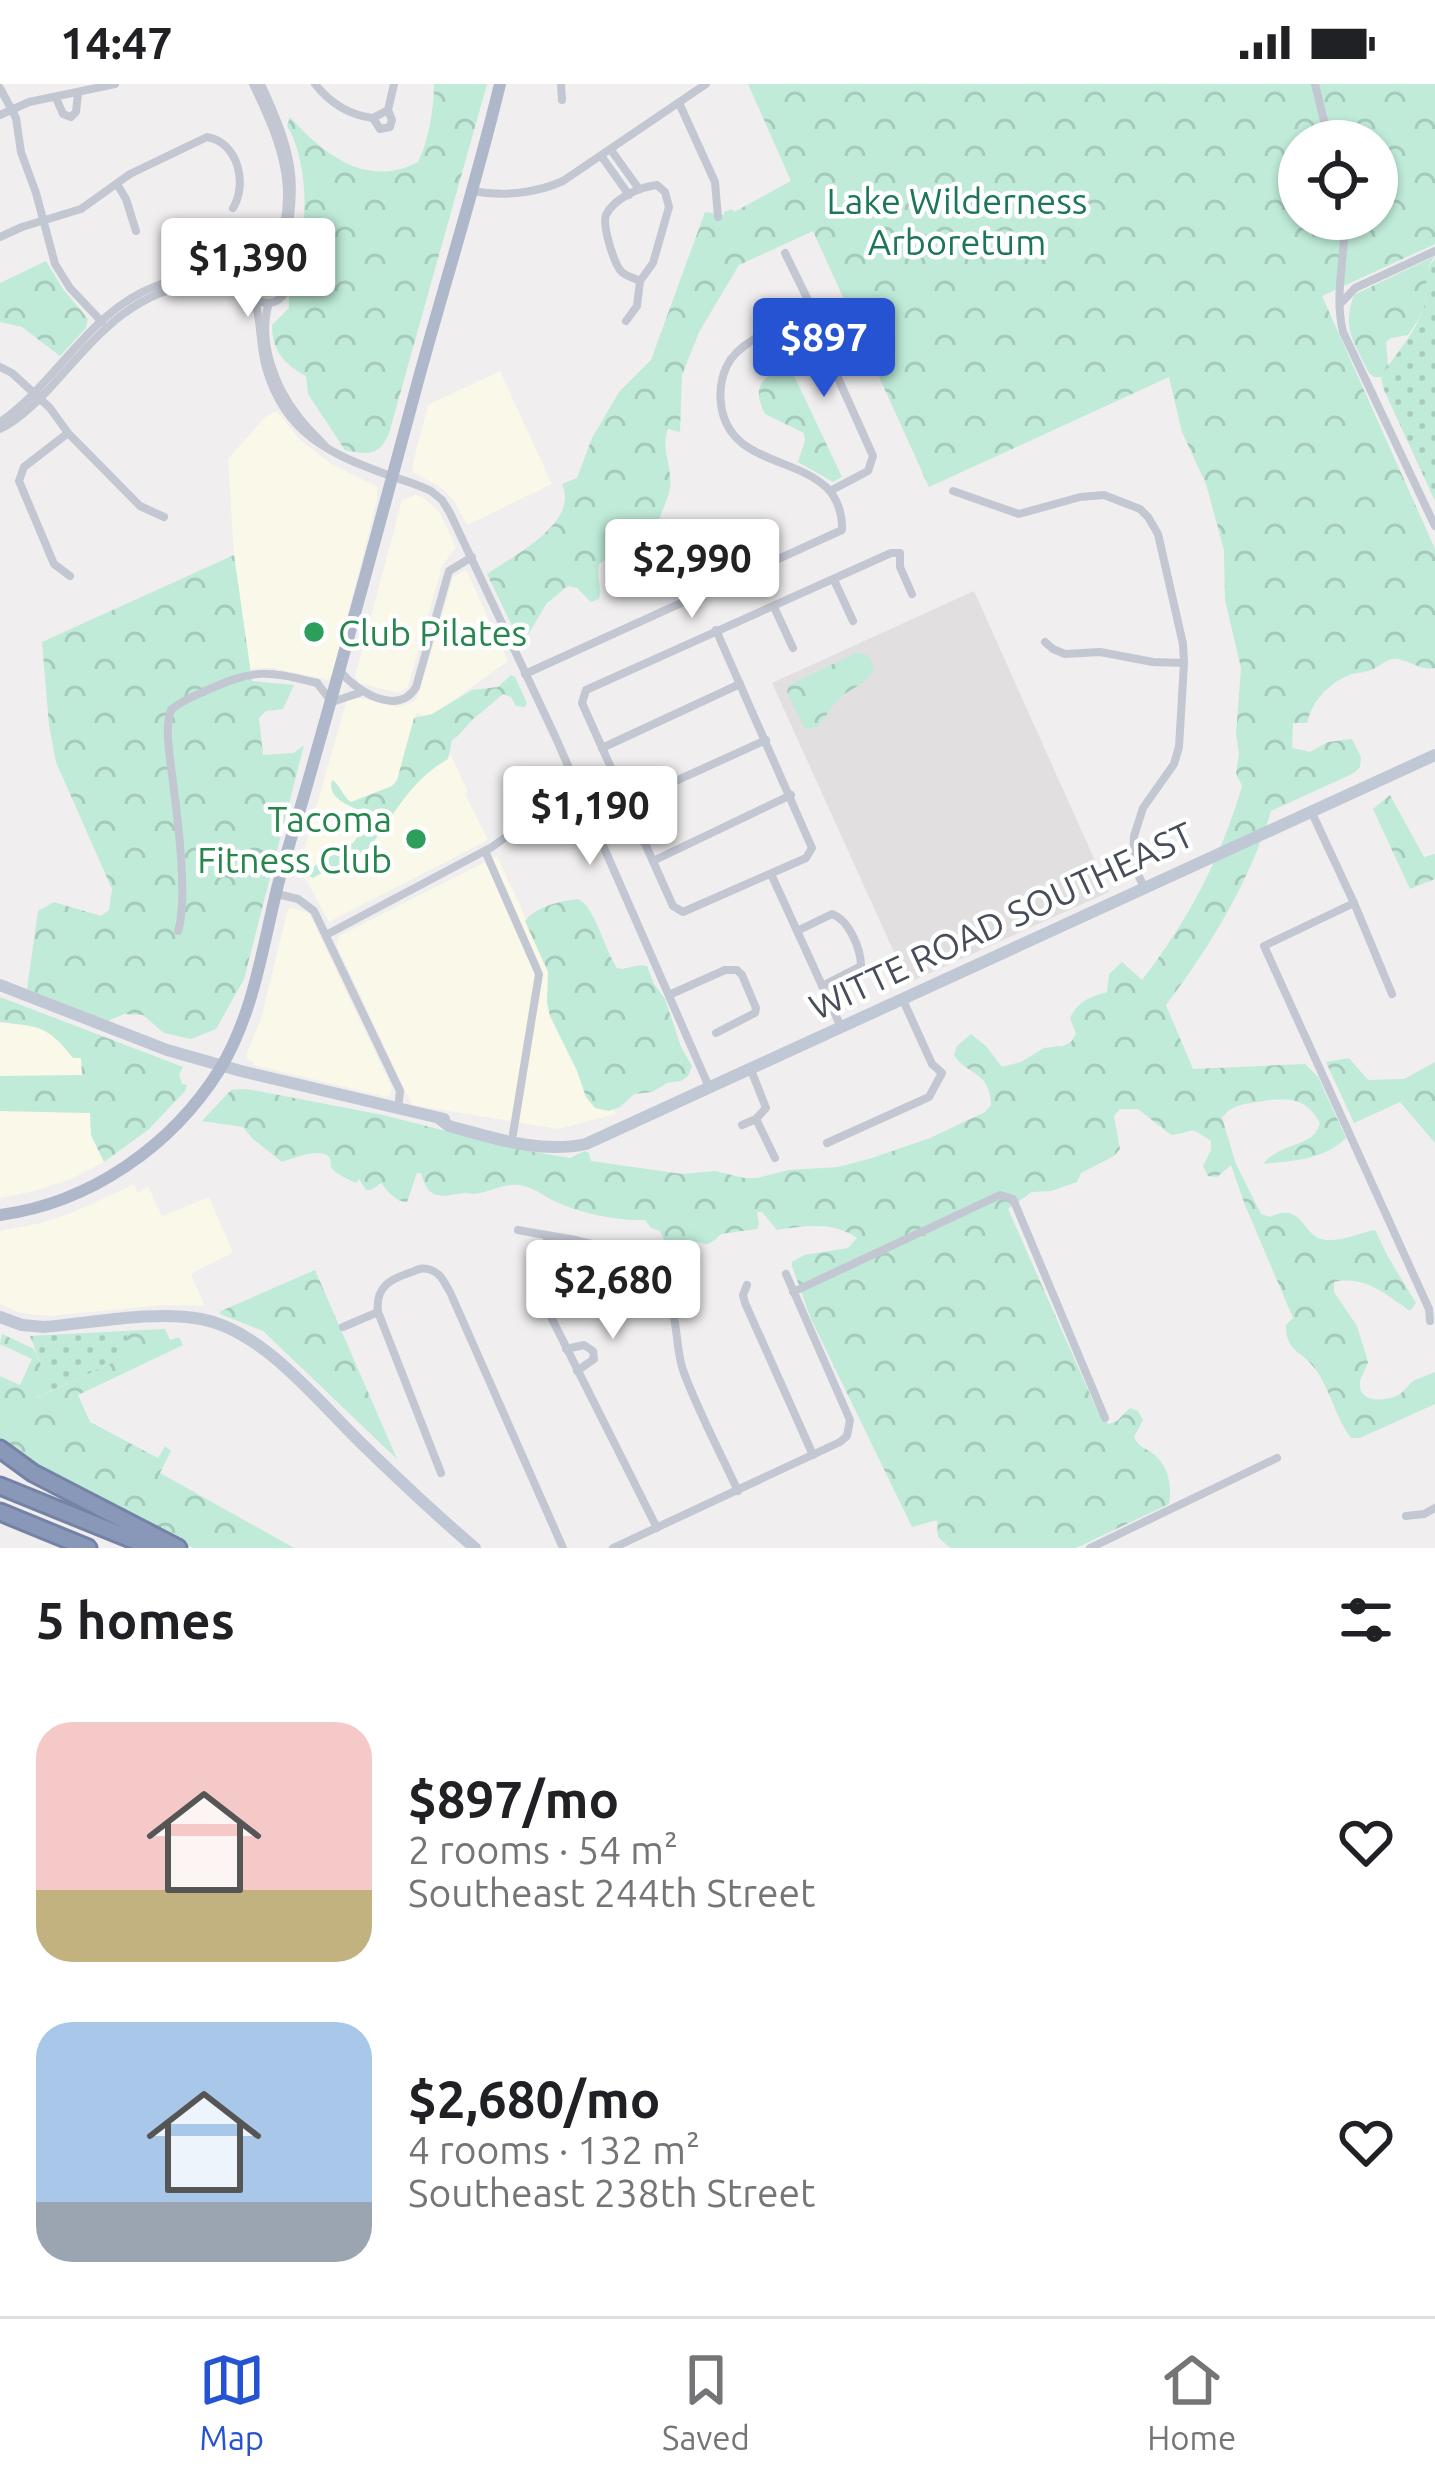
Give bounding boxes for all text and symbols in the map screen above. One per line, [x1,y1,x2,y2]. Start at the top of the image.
text: 14:47 [60,17,173,68]
map controls [1278,120,1398,240]
button: locate [1278,120,1398,240]
park label: Lake Wilderness Arboretum [826,180,1088,262]
pin: $1,390 [150,218,346,320]
text: $1,390 [188,235,308,278]
pin: $897 [753,298,895,400]
text: $897 [780,315,868,358]
pin: $2,990 [594,519,790,621]
text: $2,990 [632,536,752,579]
place label: Club Pilates [338,612,527,653]
marker: Club Pilates [301,619,327,645]
pin: $1,190 [492,766,688,868]
text: $1,190 [530,783,650,826]
place label: Tacoma Fitness Club [197,798,392,880]
street label: WITTE ROAD SOUTHEAST [803,813,1199,1027]
marker: Tacoma Fitness Club [403,826,429,852]
pin: $2,680 [515,1240,711,1342]
text: $2,680 [553,1257,673,1300]
icon: filters [1333,1587,1399,1653]
text: 5 homes [36,1591,235,1649]
icon: home [132,1770,276,1914]
text: $897/mo [408,1770,619,1828]
icon: heart [1333,1809,1399,1875]
text: 2 rooms · 54 m² [408,1828,678,1871]
text: Southeast 244th Street [408,1871,815,1914]
icon: home [132,2070,276,2214]
text: $2,680/mo [408,2070,660,2128]
icon: heart [1333,2109,1399,2175]
text: 4 rooms · 132 m² [408,2128,700,2171]
text: Southeast 238th Street [408,2171,815,2214]
tab: Map [199,2347,265,2456]
tab: Saved [662,2347,750,2456]
tab: Home [1147,2347,1236,2456]

